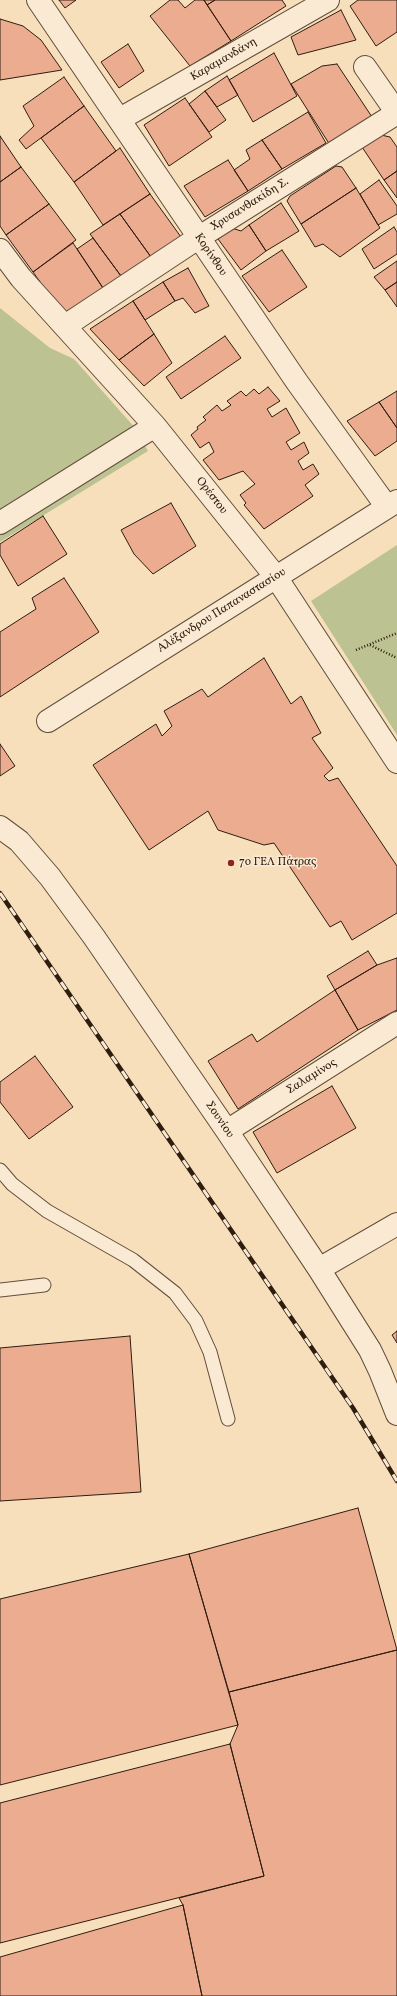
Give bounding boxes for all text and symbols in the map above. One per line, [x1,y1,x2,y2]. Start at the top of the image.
street label: Καραμανδάνη [188,35,260,85]
street label: Χρυσανθακίδη Σ. [208,175,292,235]
street label: Κορίνθου [191,231,229,279]
street label: Ορέστου [192,475,230,517]
street label: Αλέξανδρου Παπαναστασίου [155,565,289,657]
place label: 7ο ΓΕΛ Πάτρας [239,856,316,870]
marker: 7ο ΓΕΛ Πάτρας [226,858,236,868]
street label: Σαλαμίνος [284,1056,340,1098]
street label: Σουνίου [201,1099,237,1141]

